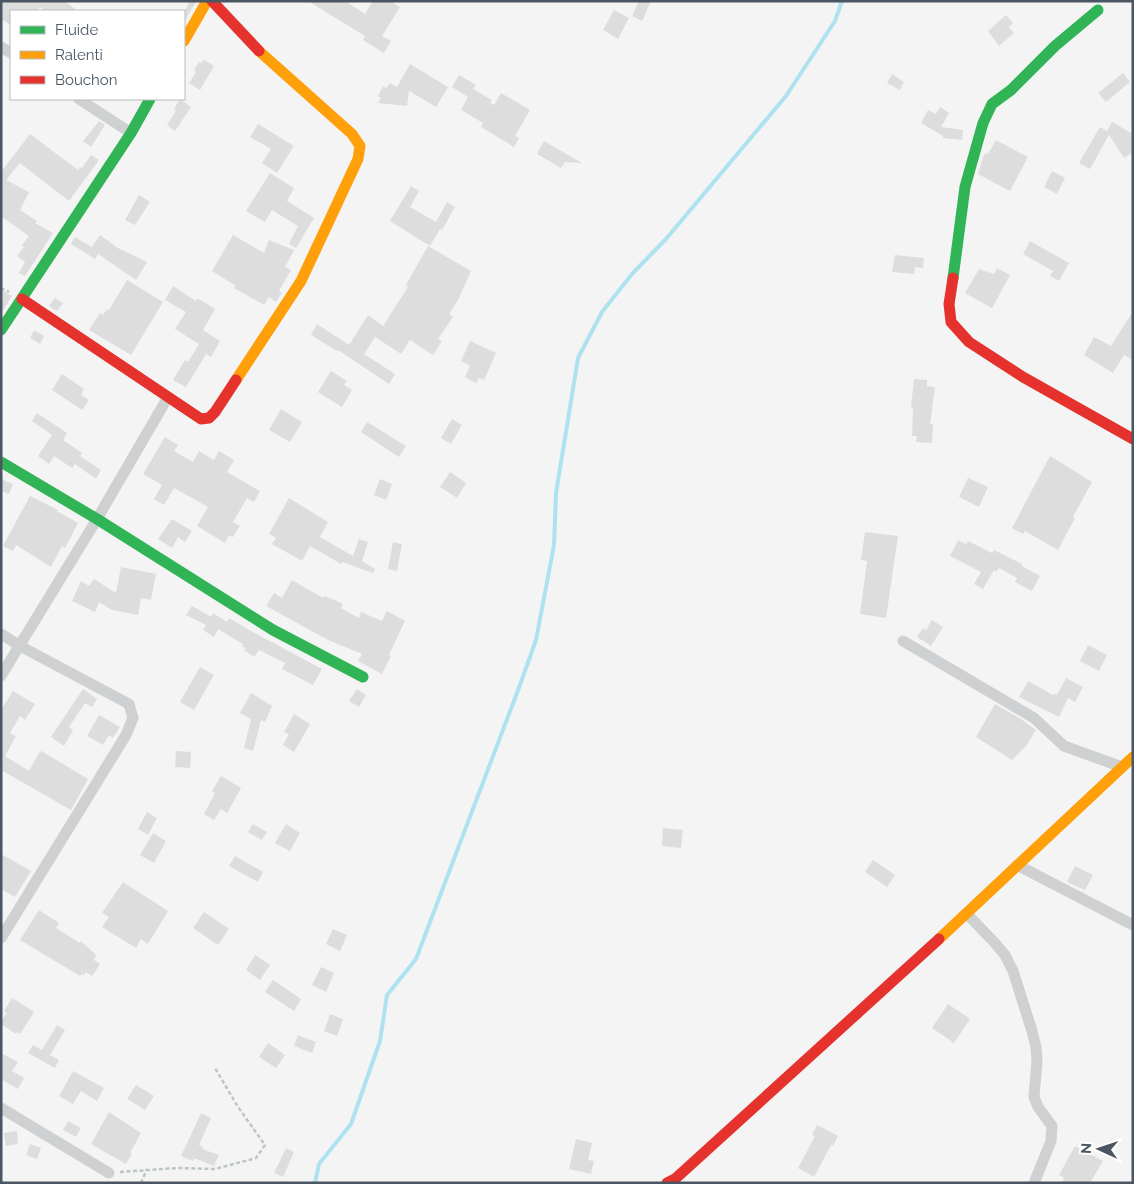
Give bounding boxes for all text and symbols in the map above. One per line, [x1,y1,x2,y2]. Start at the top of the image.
legend [10,10,185,100]
text: Fluide [55,21,98,39]
text: Ralenti [55,46,103,64]
text: Bouchon [55,71,117,89]
north arrow [1074,1124,1124,1174]
text: N [1078,1143,1094,1154]

